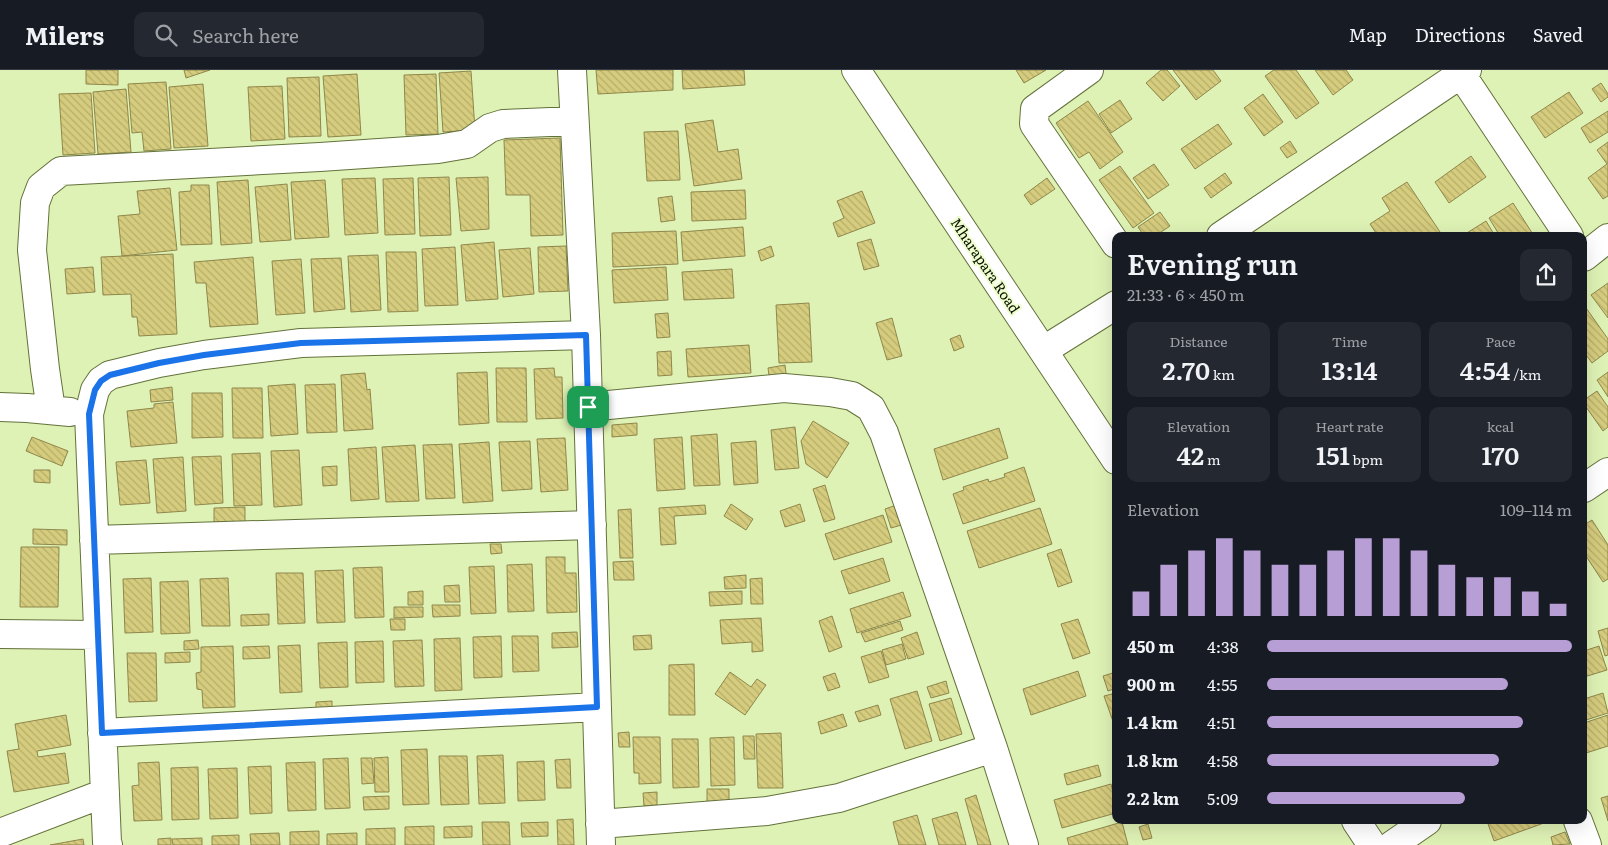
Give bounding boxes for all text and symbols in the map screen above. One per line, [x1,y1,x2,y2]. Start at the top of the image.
search box [134,12,484,57]
text: Milers [25,17,104,52]
icon: search [152,21,180,49]
text: Search here [192,21,299,49]
text: Map [1349,21,1387,48]
text: Directions [1415,21,1505,48]
text: Saved [1533,21,1583,48]
street label: Mharapara Road [947,213,1026,317]
text: Evening run [1127,242,1298,284]
button: share [1520,249,1572,301]
text: 21:33 · 6 × 450 m [1127,282,1245,306]
text: Distance [1170,331,1227,351]
text: Time [1332,331,1367,351]
text: Pace [1485,331,1516,351]
text: 2.70 [1162,351,1210,388]
text: 13:14 [1321,351,1378,388]
text: 4:54 [1460,351,1510,388]
text: km [1210,364,1235,384]
text: /km [1510,364,1541,384]
pin [567,386,609,428]
icon: arrive [574,393,602,421]
text: Elevation [1167,416,1230,436]
text: Heart rate [1316,416,1383,436]
text: kcal [1487,416,1514,436]
text: 42 [1176,436,1204,473]
text: 151 [1316,436,1350,473]
text: 170 [1482,436,1519,473]
text: m [1204,449,1221,469]
text: bpm [1350,449,1383,469]
text: Elevation [1127,497,1199,521]
text: 109–114 m [1500,497,1572,521]
text: 450 m [1127,634,1174,658]
text: 4:38 [1207,634,1238,658]
text: 900 m [1127,672,1175,696]
text: 4:55 [1207,672,1237,696]
text: 1.4 km [1127,710,1178,734]
text: 4:51 [1207,710,1236,734]
text: 1.8 km [1127,748,1178,772]
text: 4:58 [1207,748,1238,772]
text: 2.2 km [1127,786,1179,810]
text: 5:09 [1207,786,1238,810]

